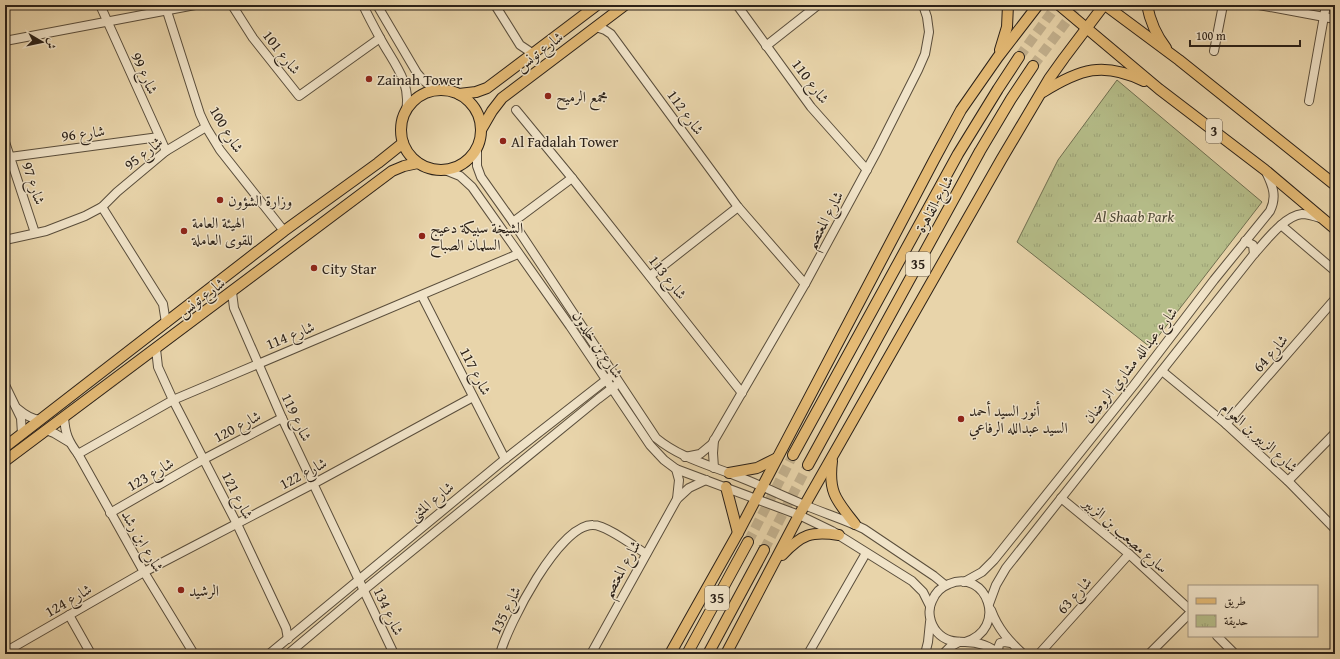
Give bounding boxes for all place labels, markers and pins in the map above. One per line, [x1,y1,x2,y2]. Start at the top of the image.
place label: Zainah Tower [377,69,462,90]
marker: Zainah Tower [364,74,374,84]
place label: مجمع الرميح [556,86,608,111]
marker: مجمع الرميح [543,91,553,101]
place label: Al Fadalah Tower [511,131,618,152]
marker: Al Fadalah Tower [498,136,508,146]
place label: وزارة الشؤون [228,190,292,211]
marker: وزارة الشؤون [215,195,225,205]
place label: الهيئة العامة للقوى العاملة [191,212,253,250]
place label: الشيخة سبيكة دعيج السلمان الصباح [430,217,523,258]
marker: الهيئة العامة للقوى العاملة [179,226,189,236]
marker: الشيخة سبيكة دعيج السلمان الصباح [417,231,427,241]
place label: City Star [322,258,376,279]
marker: City Star [309,263,319,273]
place label: أنور السيد أحمد السيد عبدالله الرفاعي [969,400,1068,440]
marker: أنور السيد أحمد السيد عبدالله الرفاعي [956,414,966,424]
place label: الرشيد [189,580,219,601]
marker: الرشيد [176,585,186,595]

